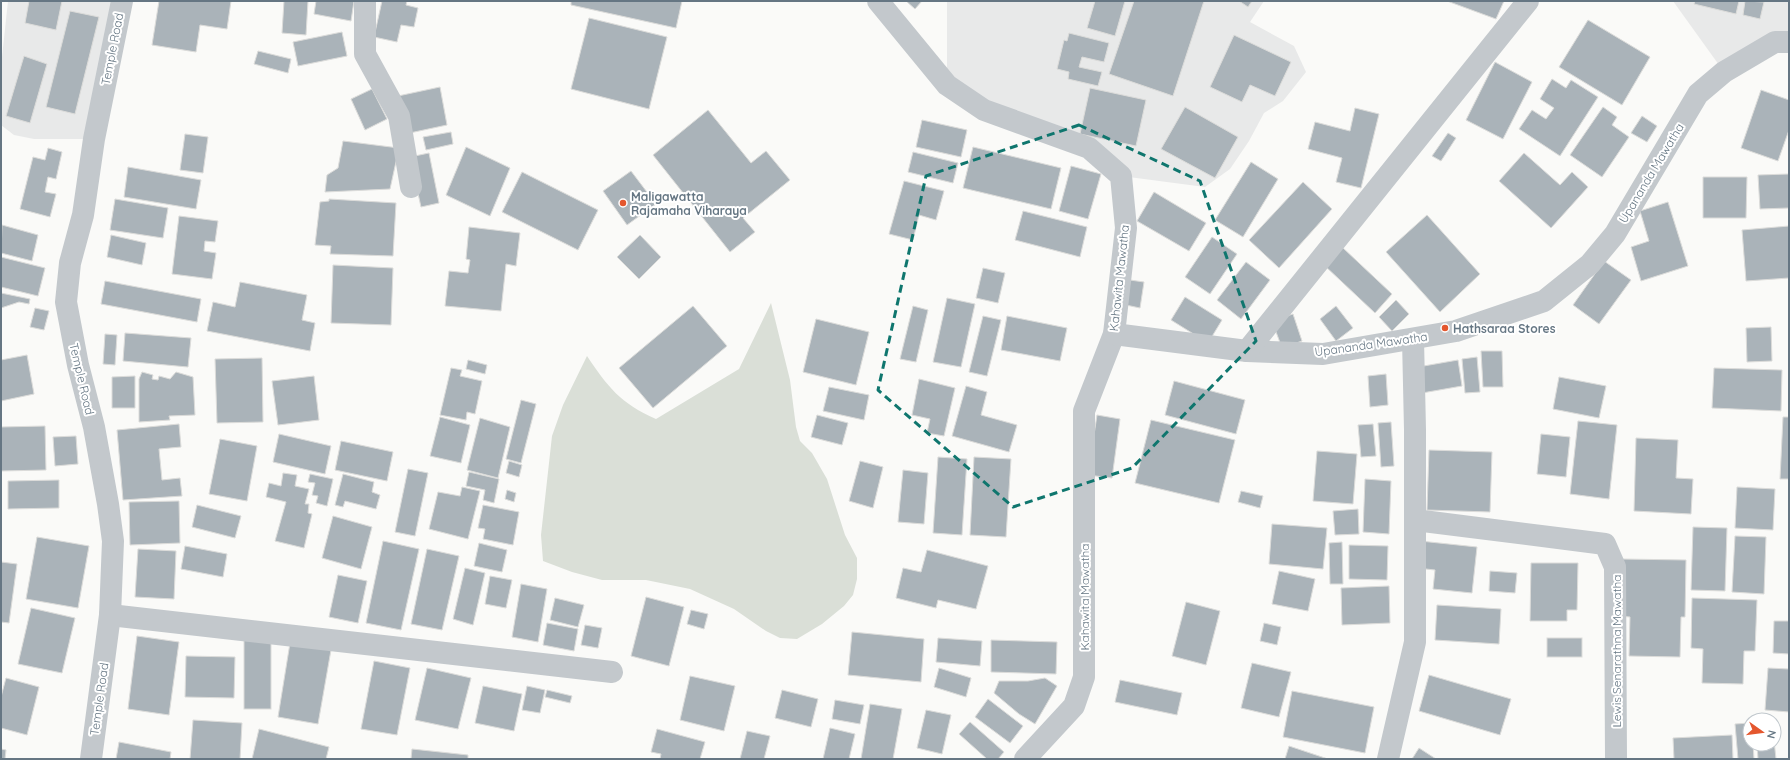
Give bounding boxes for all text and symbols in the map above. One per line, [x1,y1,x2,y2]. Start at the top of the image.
street label: Temple Road [98,12,126,86]
street label: Upananda Mawatha [1615,120,1687,226]
place label: Maligawatta Rajamaha Viharaya [631,189,747,218]
marker: Maligawatta Rajamaha Viharaya [618,198,628,208]
street label: Kahawita Mawatha [1106,224,1132,332]
place label: Hathsaraa Stores [1453,321,1556,336]
marker: Hathsaraa Stores [1440,323,1450,333]
street label: Upananda Mawatha [1314,329,1428,359]
street label: Temple Road [66,342,98,416]
street label: Kahawita Mawatha [1077,543,1092,651]
street label: Lewis Senarathna Mawatha [1609,574,1624,728]
street label: Temple Road [86,662,112,736]
north arrow [1742,712,1782,752]
text: N [1764,729,1779,740]

